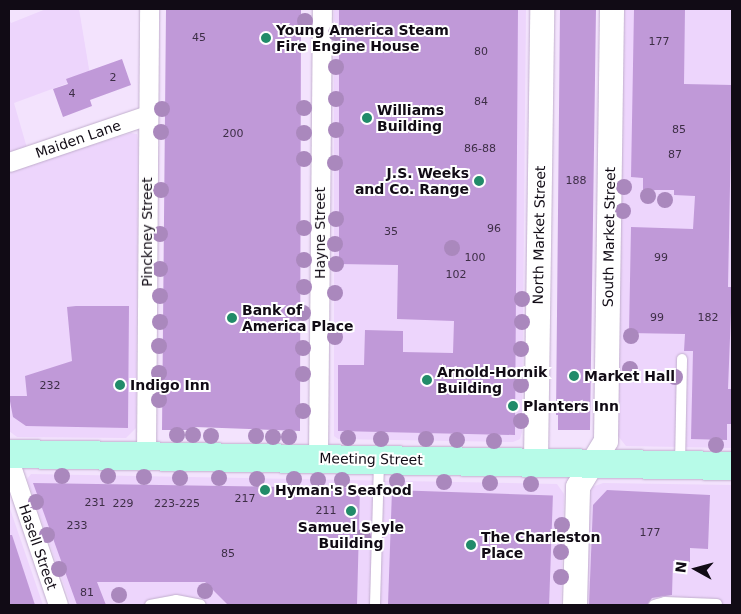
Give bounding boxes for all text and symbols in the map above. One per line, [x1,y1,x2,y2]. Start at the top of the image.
place label: Young America Steam Fire Engine House [276,22,449,54]
house number: 45 [192,31,206,45]
marker: Young America Steam Fire Engine House [260,32,272,44]
house number: 177 [649,35,669,49]
house number: 80 [474,45,488,59]
house number: 2 [110,71,116,85]
house number: 4 [69,87,75,101]
house number: 84 [474,95,488,109]
place label: Williams Building [377,102,444,134]
marker: Williams Building [361,112,373,124]
street label: Maiden Lane [33,117,123,161]
house number: 85 [672,123,686,137]
house number: 200 [223,127,243,141]
house number: 86-88 [464,142,496,156]
house number: 87 [668,148,682,162]
place label: J.S. Weeks and Co. Range [355,165,469,198]
street label: North Market Street [529,166,549,304]
street label: South Market Street [599,167,619,307]
house number: 188 [566,174,586,188]
marker: J.S. Weeks and Co. Range [473,175,485,187]
street label: Pinckney Street [139,177,155,287]
street label: Hayne Street [312,187,328,279]
house number: 96 [487,222,501,236]
house number: 35 [384,225,398,239]
house number: 100 [465,251,485,265]
house number: 99 [654,251,668,265]
house number: 102 [446,268,466,282]
place label: Bank of America Place [242,302,354,334]
house number: 99 [650,311,664,325]
house number: 182 [698,311,718,325]
marker: Bank of America Place [226,312,238,324]
place label: Arnold-Hornik Building [437,364,547,397]
place label: Market Hall [584,368,675,384]
marker: Market Hall [568,370,580,382]
marker: Arnold-Hornik Building [421,374,433,386]
place label: Indigo Inn [130,377,210,393]
house number: 232 [40,379,60,393]
marker: Indigo Inn [114,379,126,391]
place label: Planters Inn [523,398,619,414]
marker: Planters Inn [507,400,519,412]
street label: Meeting Street [319,450,423,468]
place label: Hyman's Seafood [275,482,412,498]
marker: Hyman's Seafood [259,484,271,496]
house number: 217 [235,492,255,506]
house number: 231 [85,496,105,510]
house number: 229 [113,497,133,511]
house number: 223-225 [154,497,200,511]
street label: Hasell Street [15,502,61,592]
house number: 211 [316,504,336,518]
marker: Samuel Seyle Building [345,505,357,517]
house number: 233 [67,519,87,533]
place label: Samuel Seyle Building [298,519,404,552]
house number: 177 [640,526,660,540]
place label: The Charleston Place [481,529,600,562]
marker: The Charleston Place [465,539,477,551]
north arrow [671,544,721,594]
house number: 85 [221,547,235,561]
text: N [672,560,690,574]
house number: 81 [80,586,94,600]

